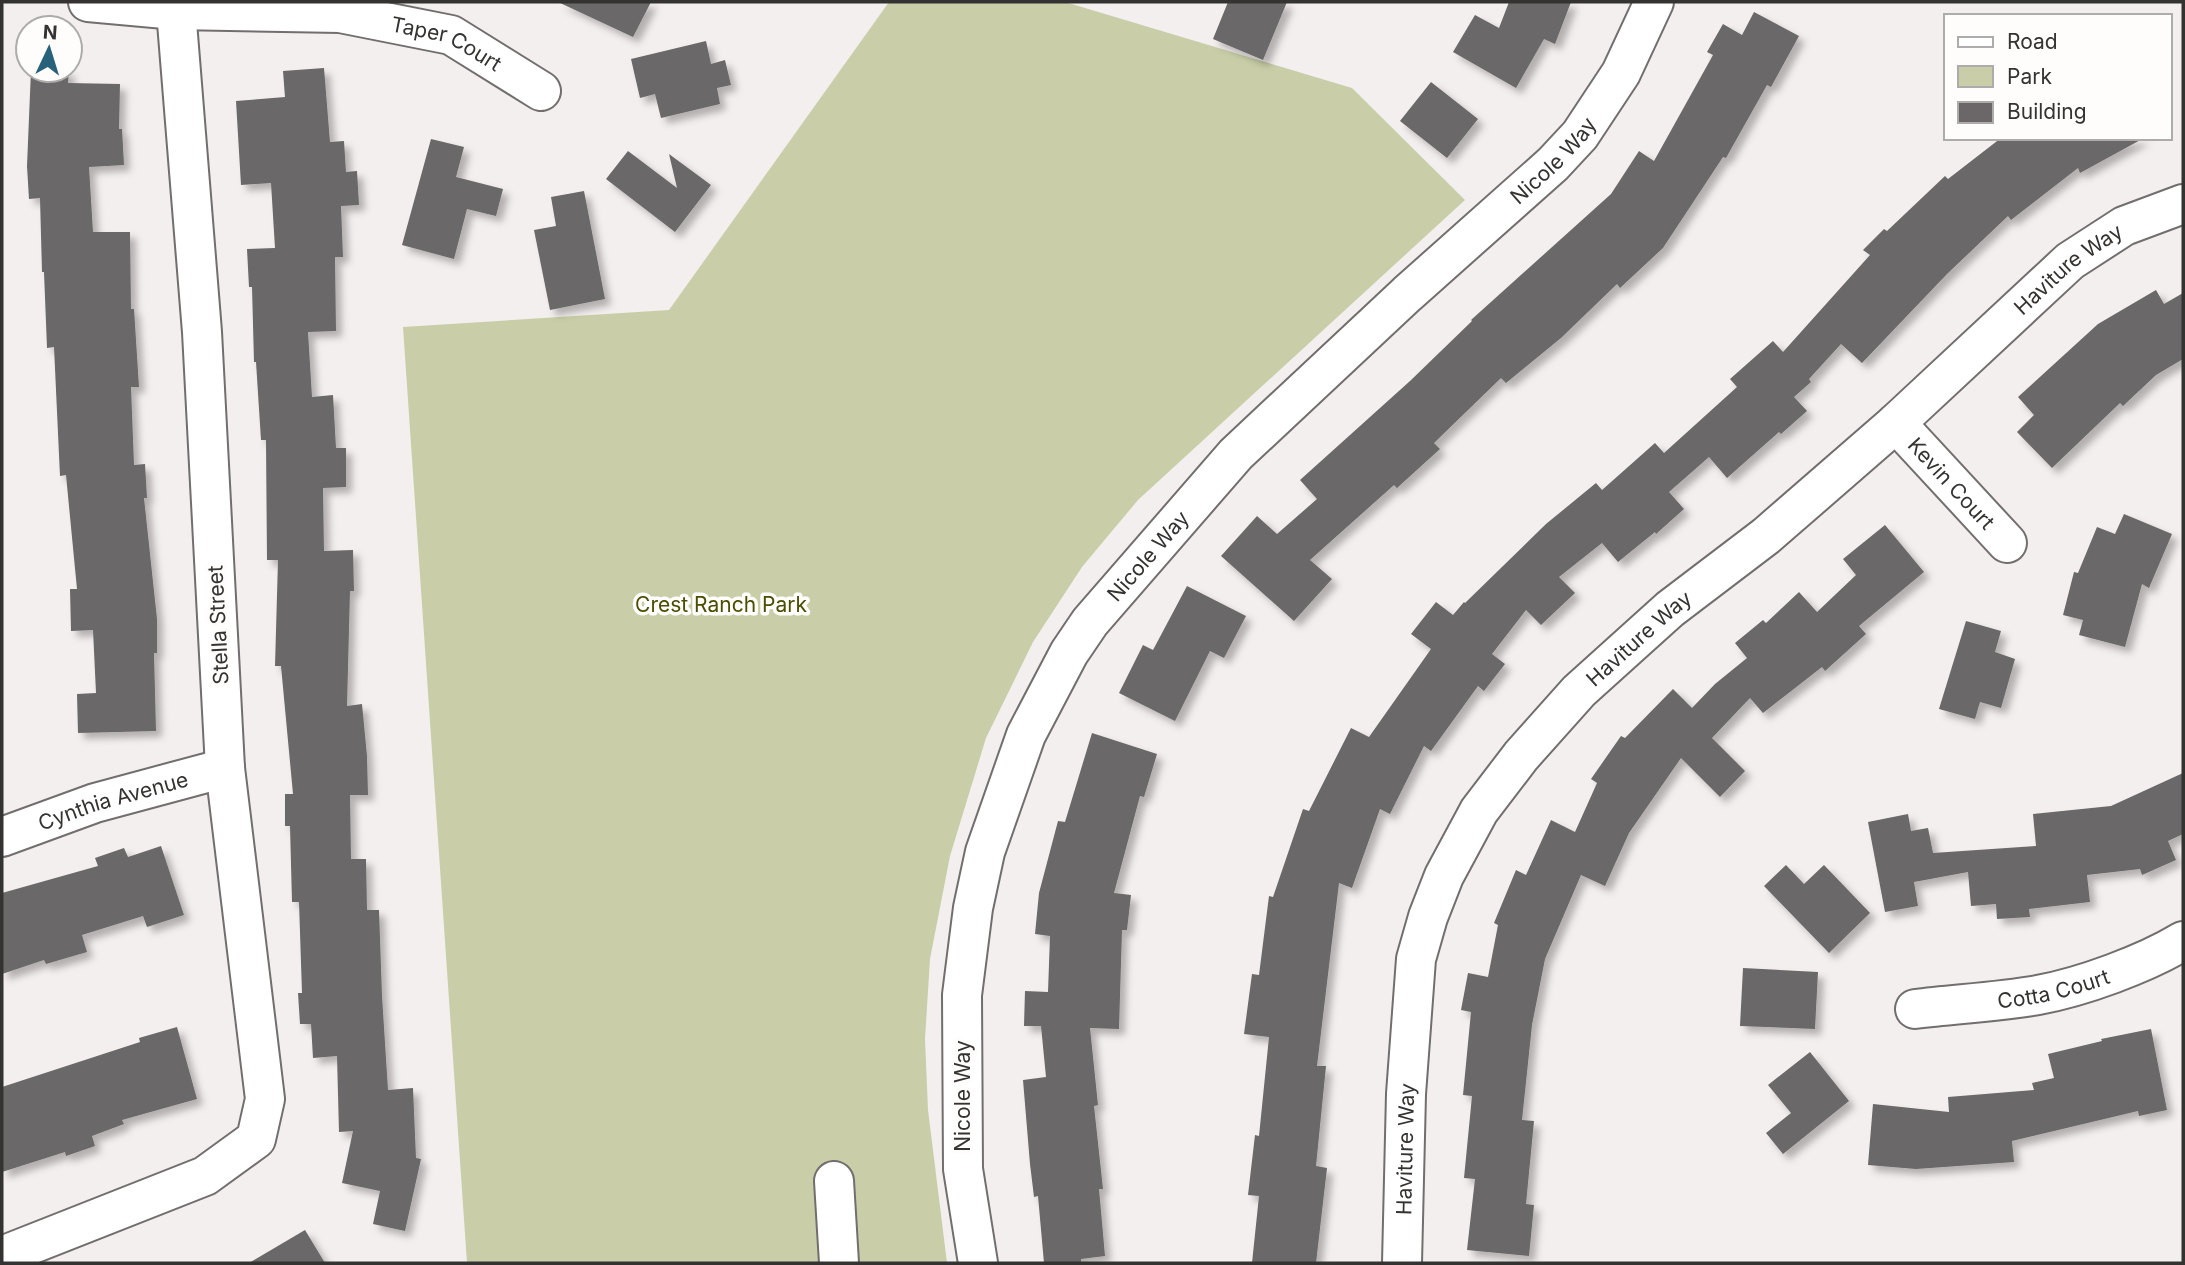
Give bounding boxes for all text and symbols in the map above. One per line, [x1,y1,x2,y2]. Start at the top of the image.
street label: Taper Court [389,11,507,76]
north arrow [14,14,84,84]
legend [1944,14,2171,140]
text: N [42,21,58,45]
text: Road [2007,29,2058,54]
text: Park [2007,64,2052,89]
text: Building [2007,99,2087,124]
street label: Nicole Way [1505,112,1601,209]
street label: Haviture Way [2009,218,2127,319]
street label: Kevin Court [1903,432,2000,534]
street label: Nicole Way [1102,505,1194,606]
street label: Stella Street [202,565,234,685]
street label: Haviture Way [1581,585,1696,691]
park label: Crest Ranch Park [635,592,807,617]
street label: Cynthia Avenue [35,766,191,835]
street label: Cotta Court [1996,963,2113,1013]
street label: Nicole Way [950,1040,975,1152]
street label: Haviture Way [1391,1082,1419,1215]

